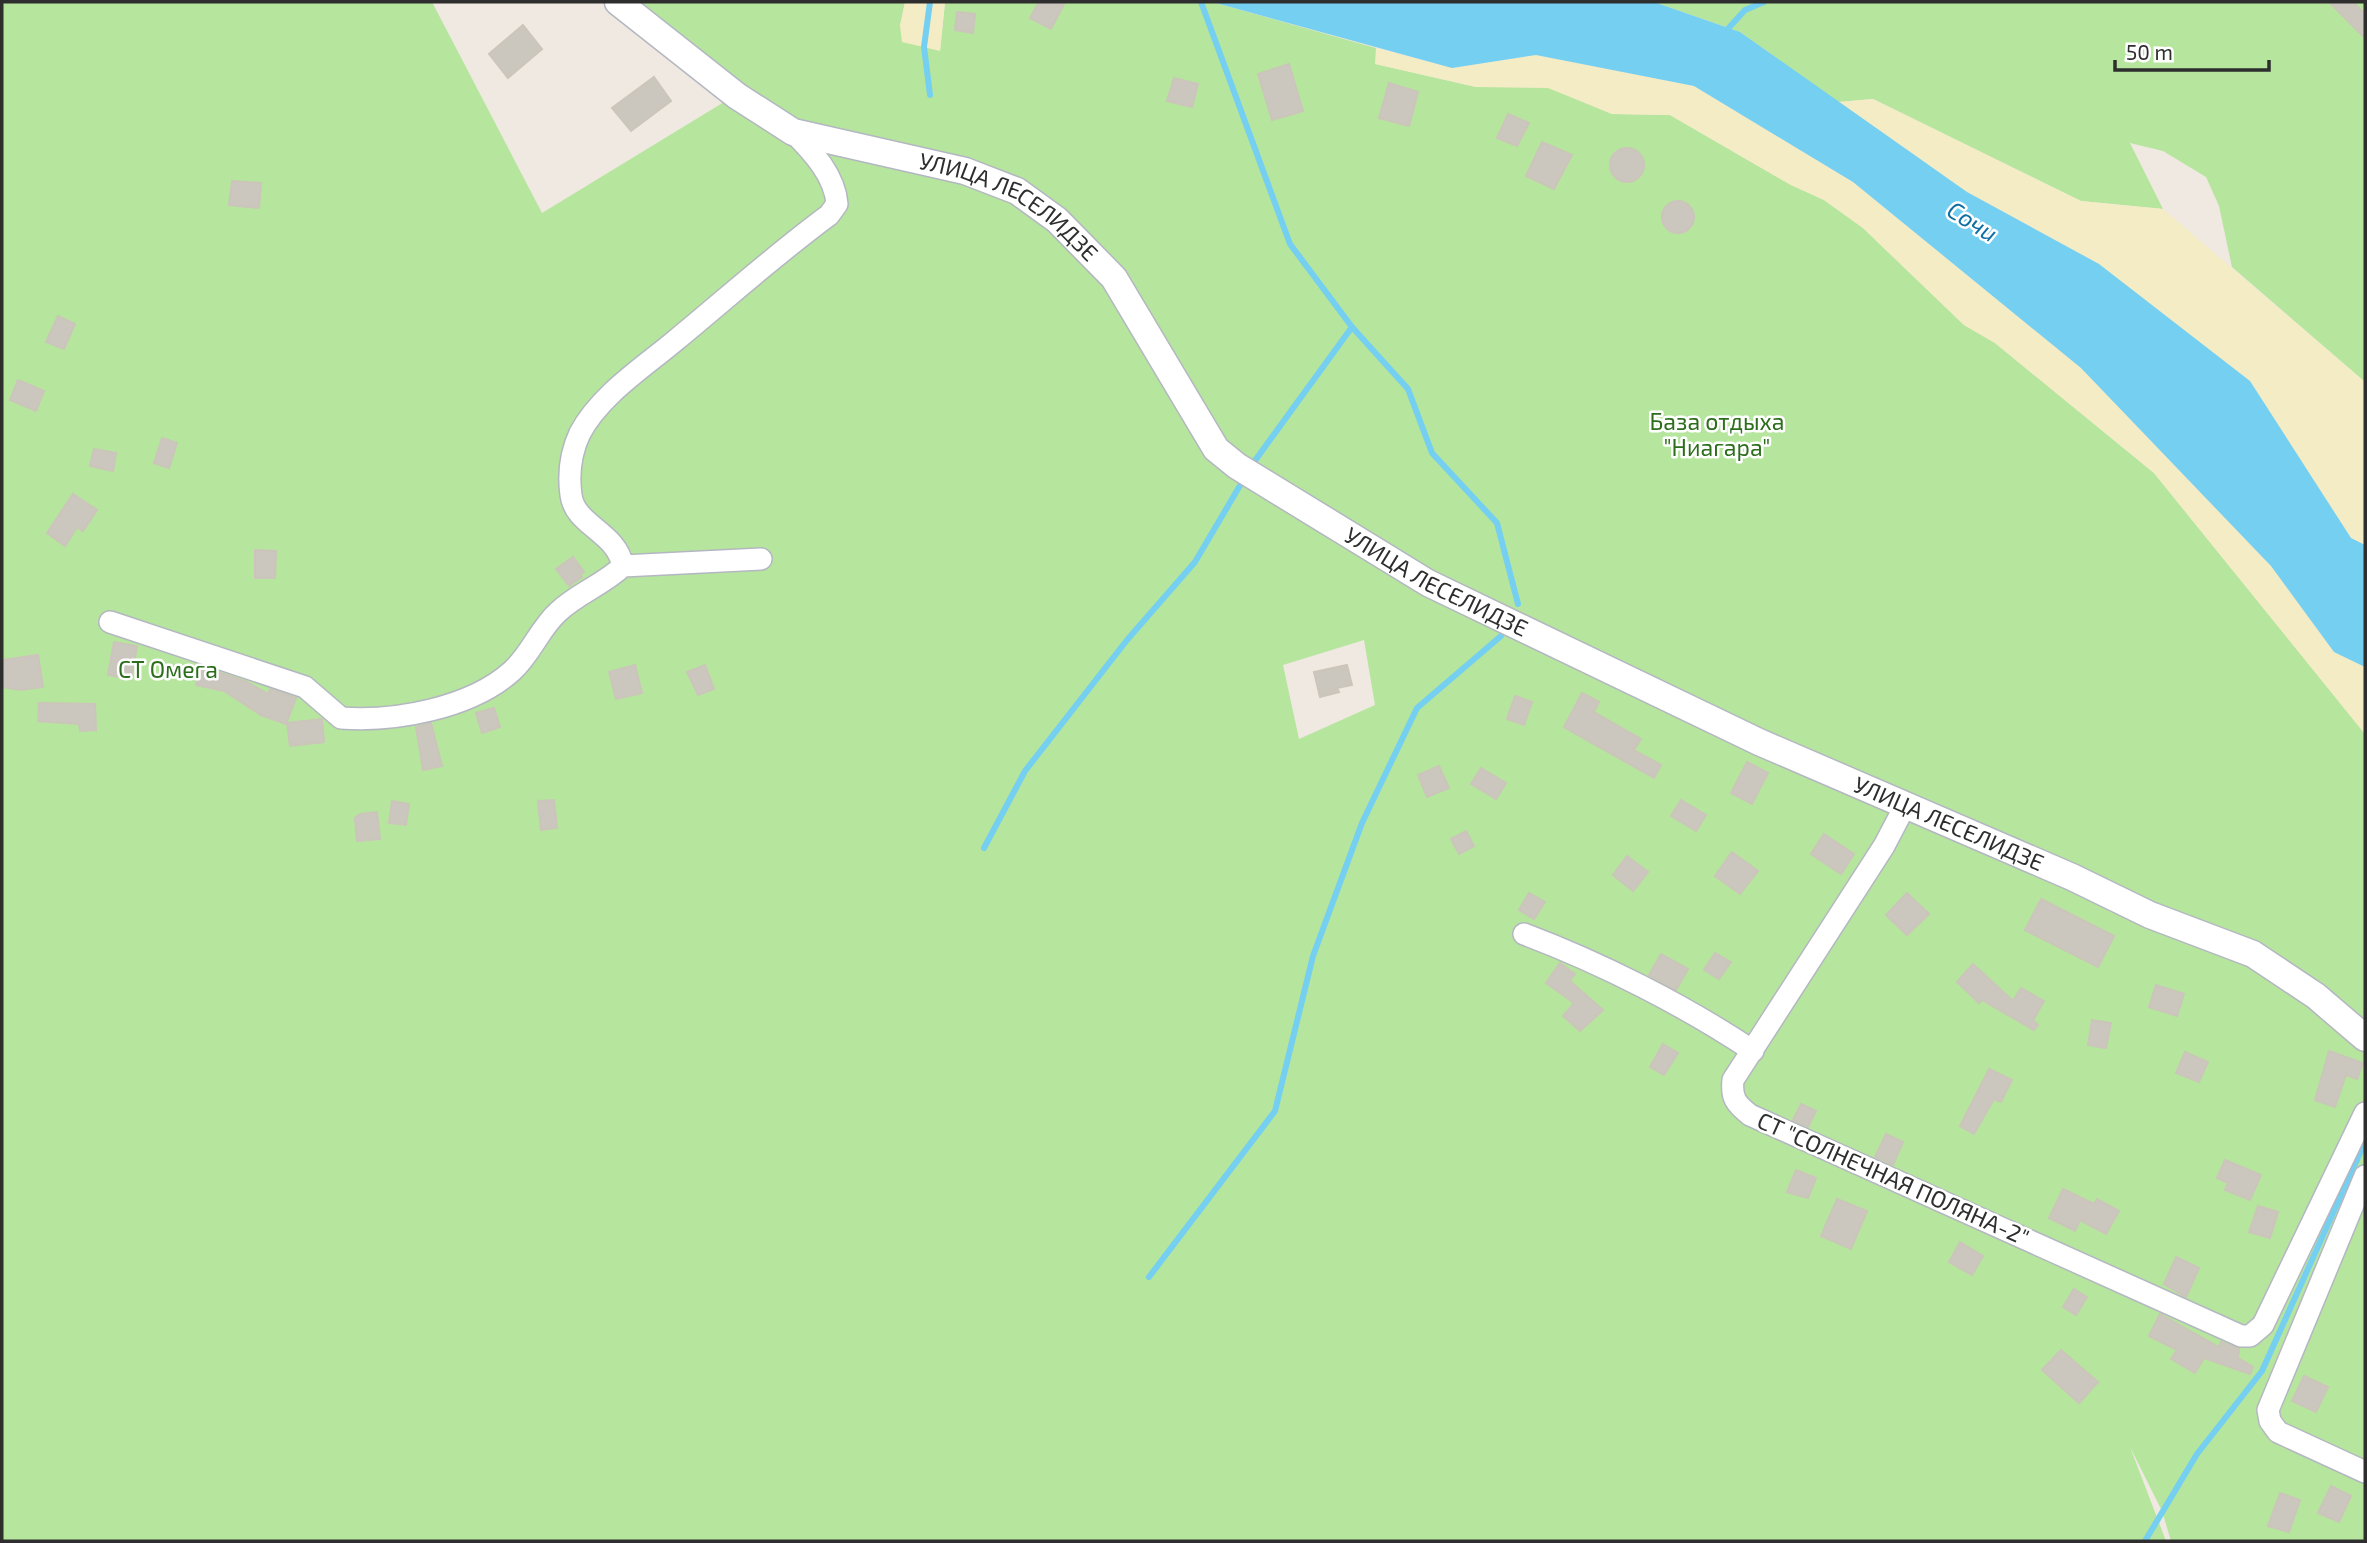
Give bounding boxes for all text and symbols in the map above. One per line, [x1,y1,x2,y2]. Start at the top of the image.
scale bar [2115,28,2269,72]
text: 50 m [2126,39,2173,64]
street label: УЛИЦА ЛЕСЕЛИДЗЕ [917,146,1104,267]
water label: Сочи [1942,194,2003,247]
park label: База отдыха "Ниагара" [1650,407,1784,461]
street label: УЛИЦА ЛЕСЕЛИДЗЕ [1340,520,1533,642]
park label: СТ Омега [118,655,218,683]
street label: УЛИЦА ЛЕСЕЛИДЗЕ [1850,770,2049,876]
street label: СТ "СОЛНЕЧНАЯ ПОЛЯНА-2" [1753,1105,2034,1251]

